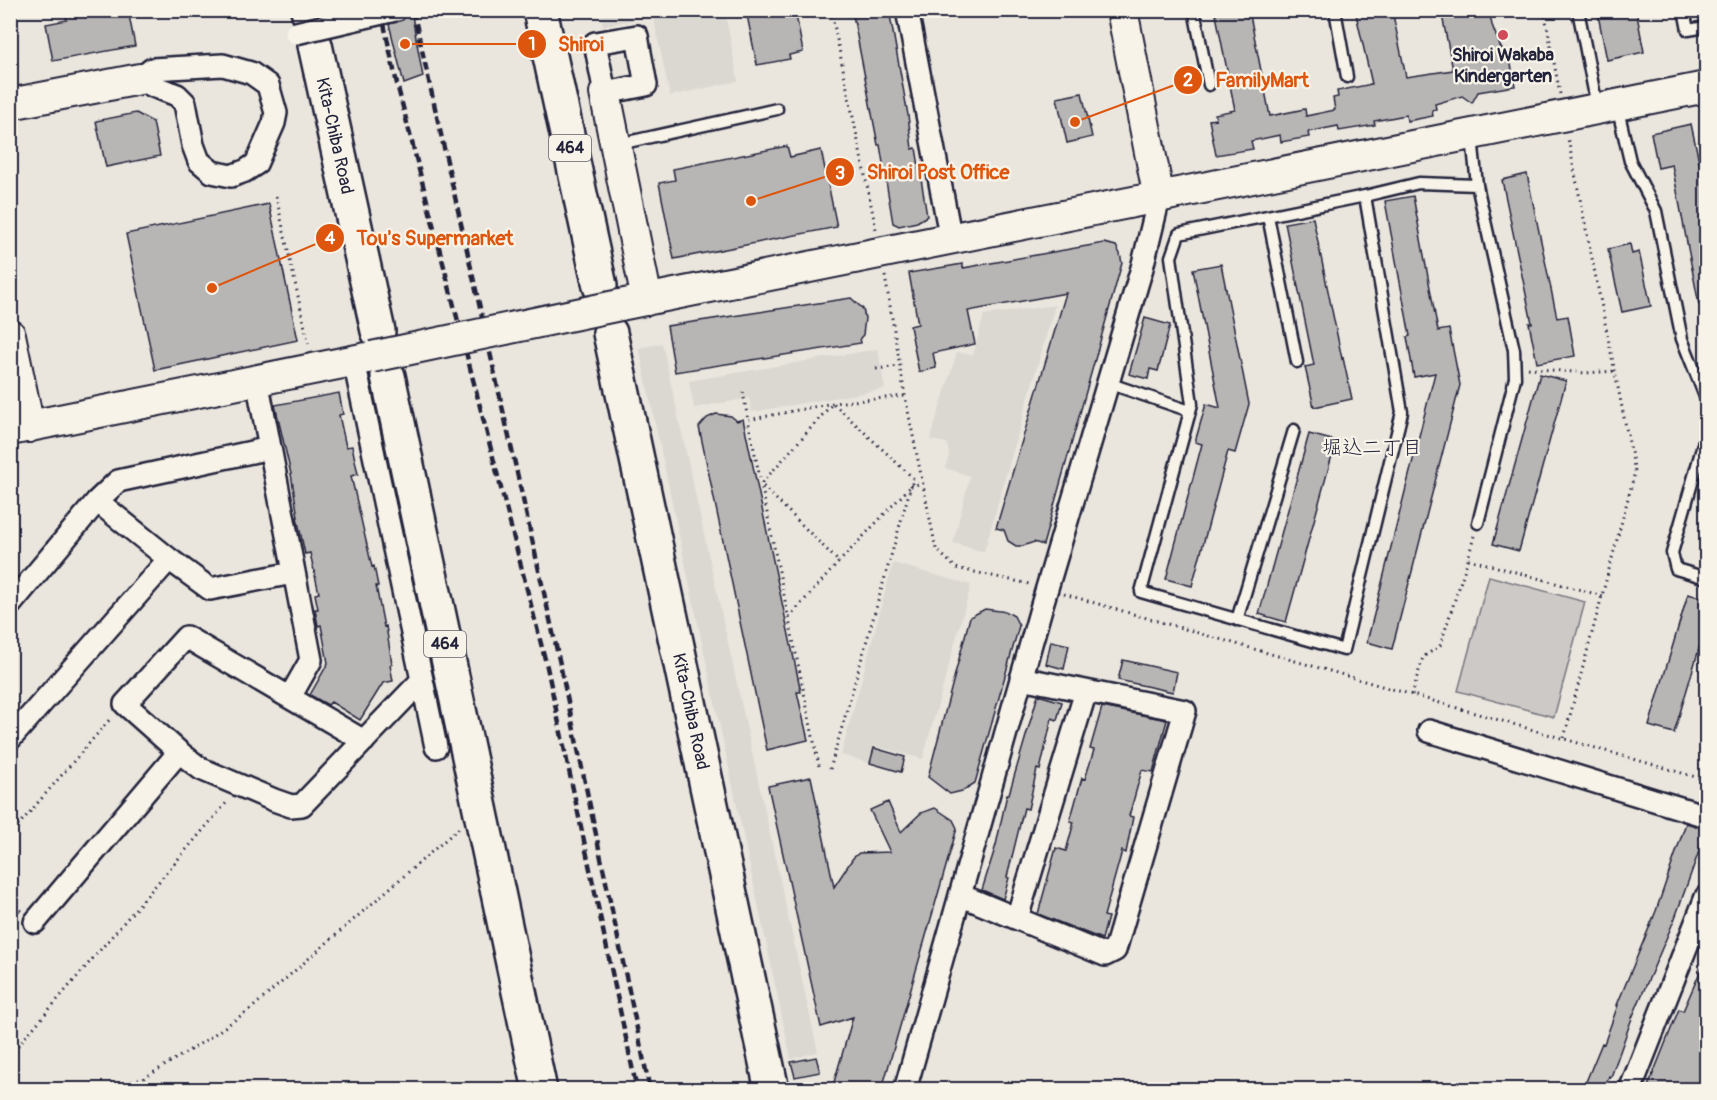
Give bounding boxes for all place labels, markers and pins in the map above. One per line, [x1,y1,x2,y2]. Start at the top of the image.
callout: Shiroi [517,25,616,63]
marker: Shiroi Wakaba Kindergarten [1496,28,1510,42]
place label: Shiroi Wakaba Kindergarten [1452,44,1555,88]
callout: FamilyMart [1173,61,1321,99]
callout: Shiroi Post Office [825,153,1022,191]
callout: Tou's Supermarket [315,219,525,257]

